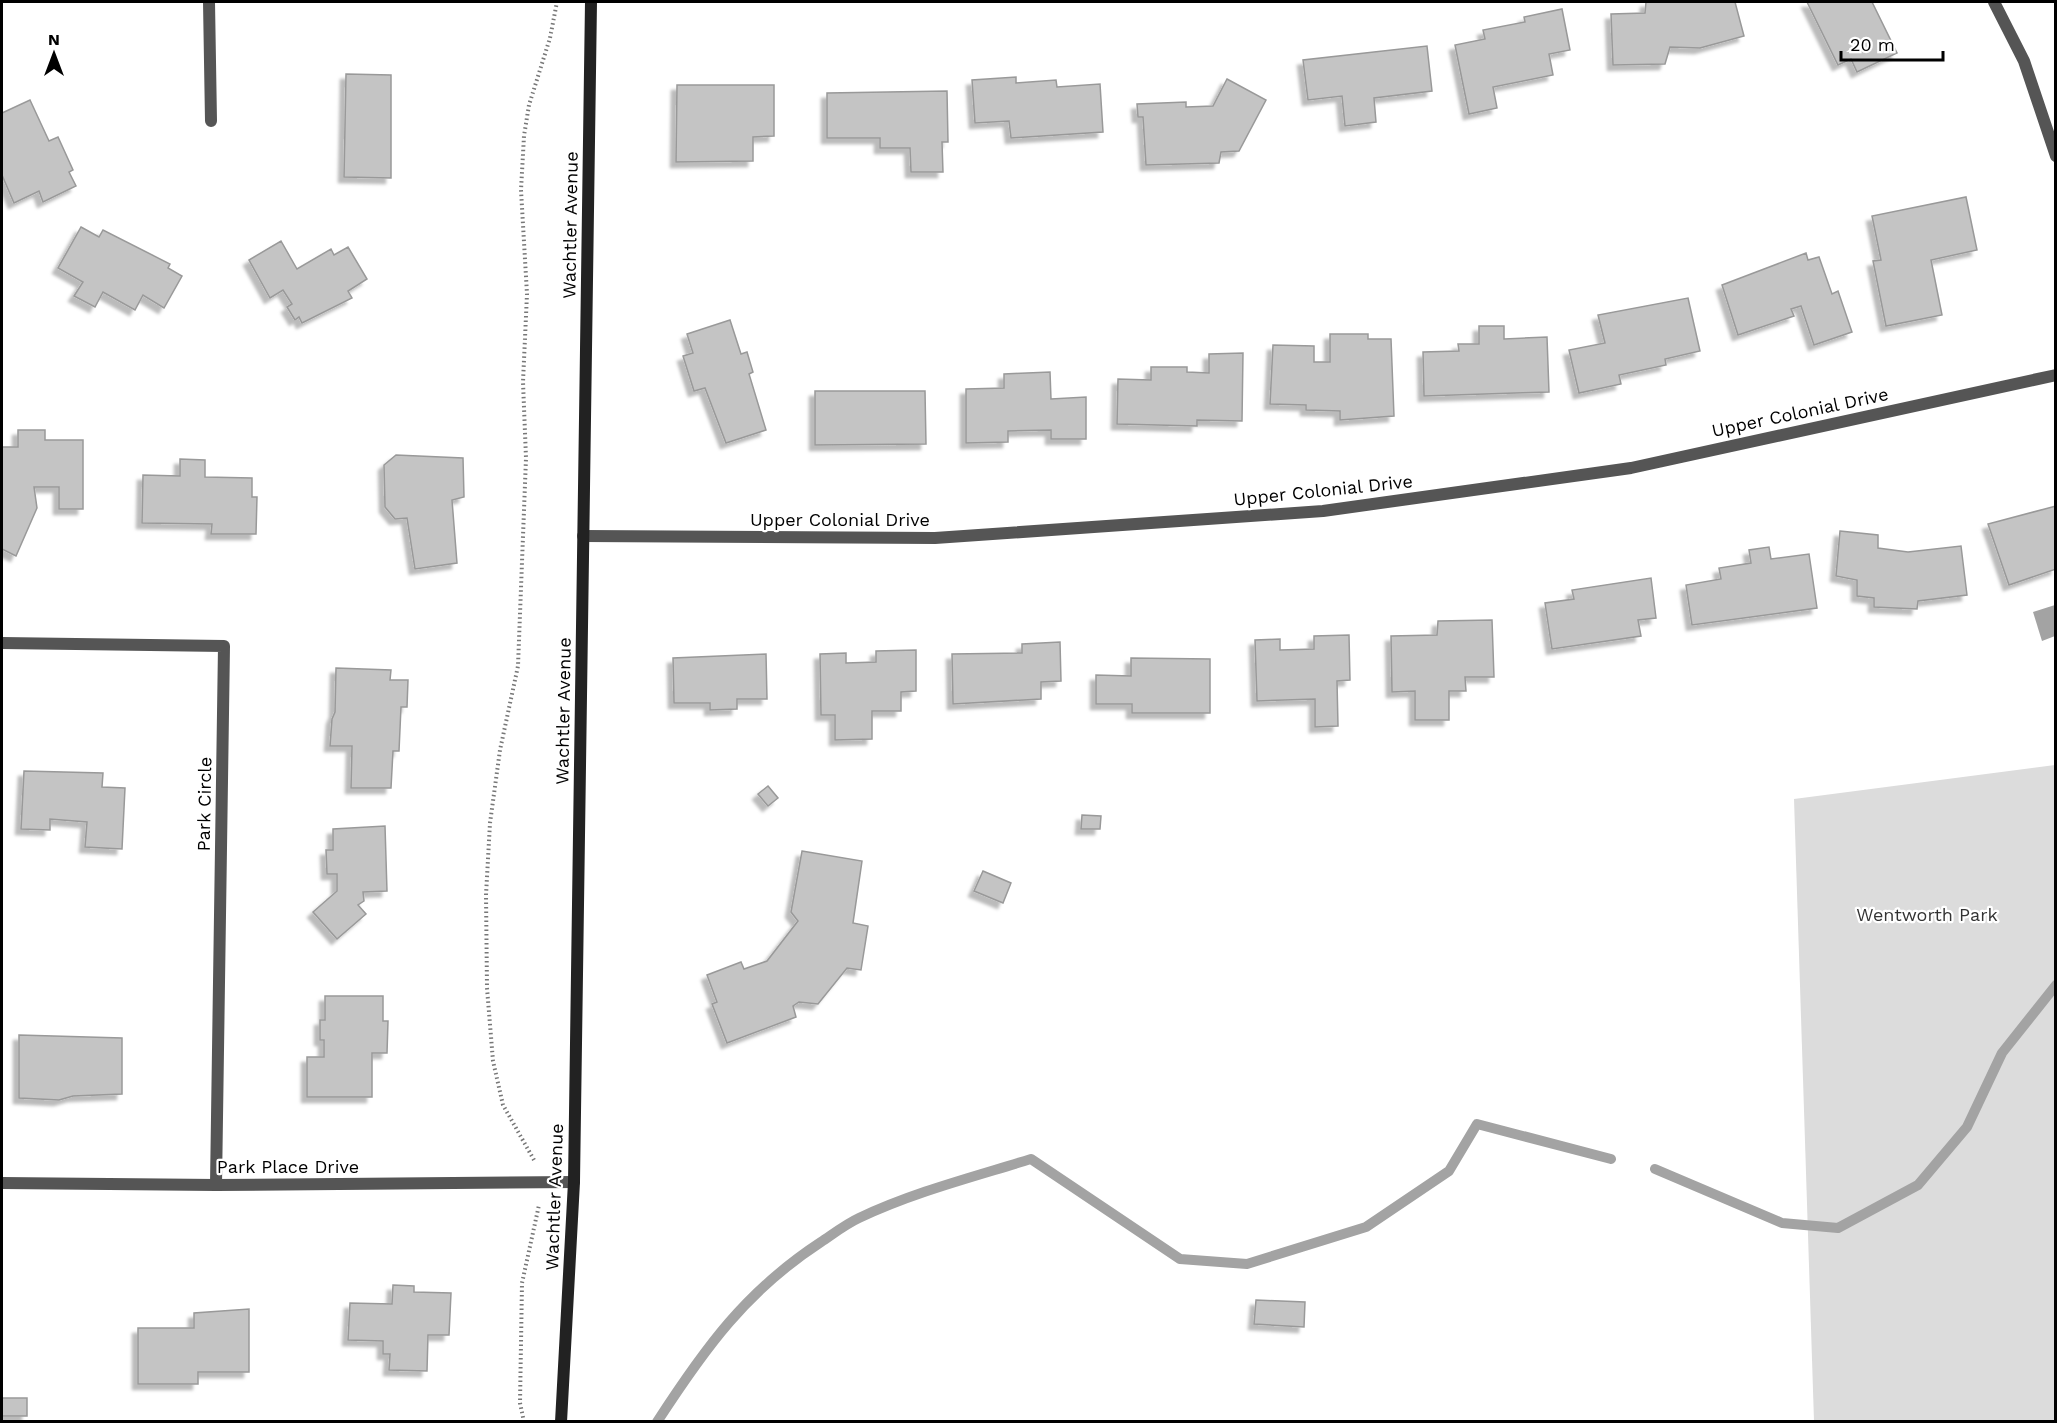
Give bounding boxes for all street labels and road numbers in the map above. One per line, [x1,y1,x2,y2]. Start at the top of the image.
street label: Wachtler Avenue [558,151,582,299]
street label: Upper Colonial Drive [1710,383,1890,441]
street label: Upper Colonial Drive [1232,470,1414,510]
street label: Upper Colonial Drive [750,509,930,530]
street label: Wachtler Avenue [551,637,575,785]
street label: Park Circle [193,757,215,851]
street label: Wachtler Avenue [541,1123,567,1271]
street label: Park Place Drive [217,1156,359,1177]

